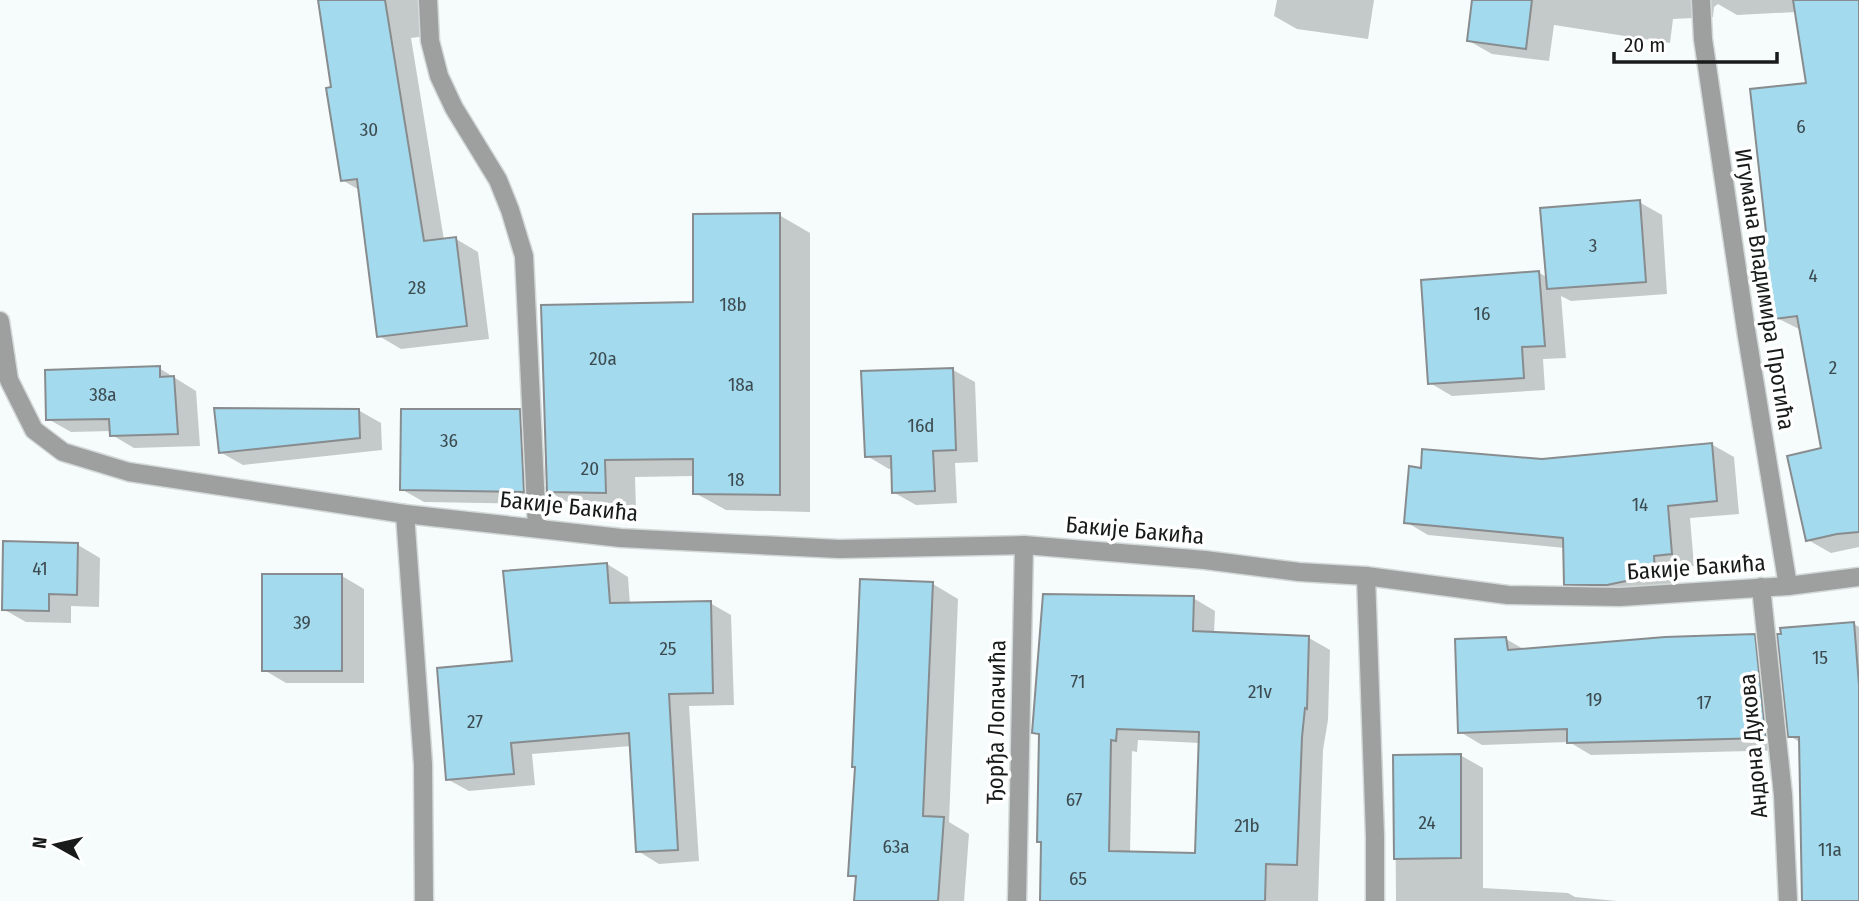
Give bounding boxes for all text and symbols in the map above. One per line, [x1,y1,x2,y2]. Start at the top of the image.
scale bar [1614,21,1777,65]
text: 20 m [1624,32,1665,58]
house number: 6 [1796,115,1806,138]
house number: 30 [360,118,378,141]
street label: Игумана Владимира Протића [1729,146,1801,432]
house number: 3 [1589,234,1597,257]
house number: 4 [1808,264,1818,287]
house number: 28 [408,276,426,299]
house number: 18b [719,293,747,316]
house number: 16 [1474,302,1490,325]
house number: 20a [589,347,617,370]
house number: 2 [1829,356,1837,379]
house number: 18a [728,373,754,396]
house number: 38a [89,383,117,406]
house number: 16d [907,414,935,437]
house number: 36 [440,429,458,452]
house number: 20 [581,457,599,480]
house number: 18 [728,468,744,491]
street label: Бакије Бакића [498,485,640,527]
house number: 14 [1632,493,1648,516]
street label: Бакије Бакића [1065,510,1205,550]
street label: Бакије Бакића [1626,548,1766,586]
house number: 41 [32,557,48,580]
house number: 39 [293,611,311,634]
house number: 25 [659,637,677,660]
street label: Ђорђа Лопачића [981,640,1011,804]
house number: 15 [1812,646,1828,669]
house number: 71 [1071,670,1085,693]
street label: Андона Дукова [1733,672,1773,820]
house number: 21v [1248,680,1272,703]
house number: 19 [1586,688,1602,711]
house number: 17 [1696,691,1712,714]
house number: 27 [467,710,483,733]
house number: 67 [1066,788,1083,811]
north arrow [21,810,91,880]
house number: 24 [1418,811,1436,834]
house number: 21b [1234,814,1260,837]
text: N [27,835,52,850]
house number: 63a [882,835,910,858]
house number: 11a [1818,838,1842,861]
house number: 65 [1069,867,1087,890]

